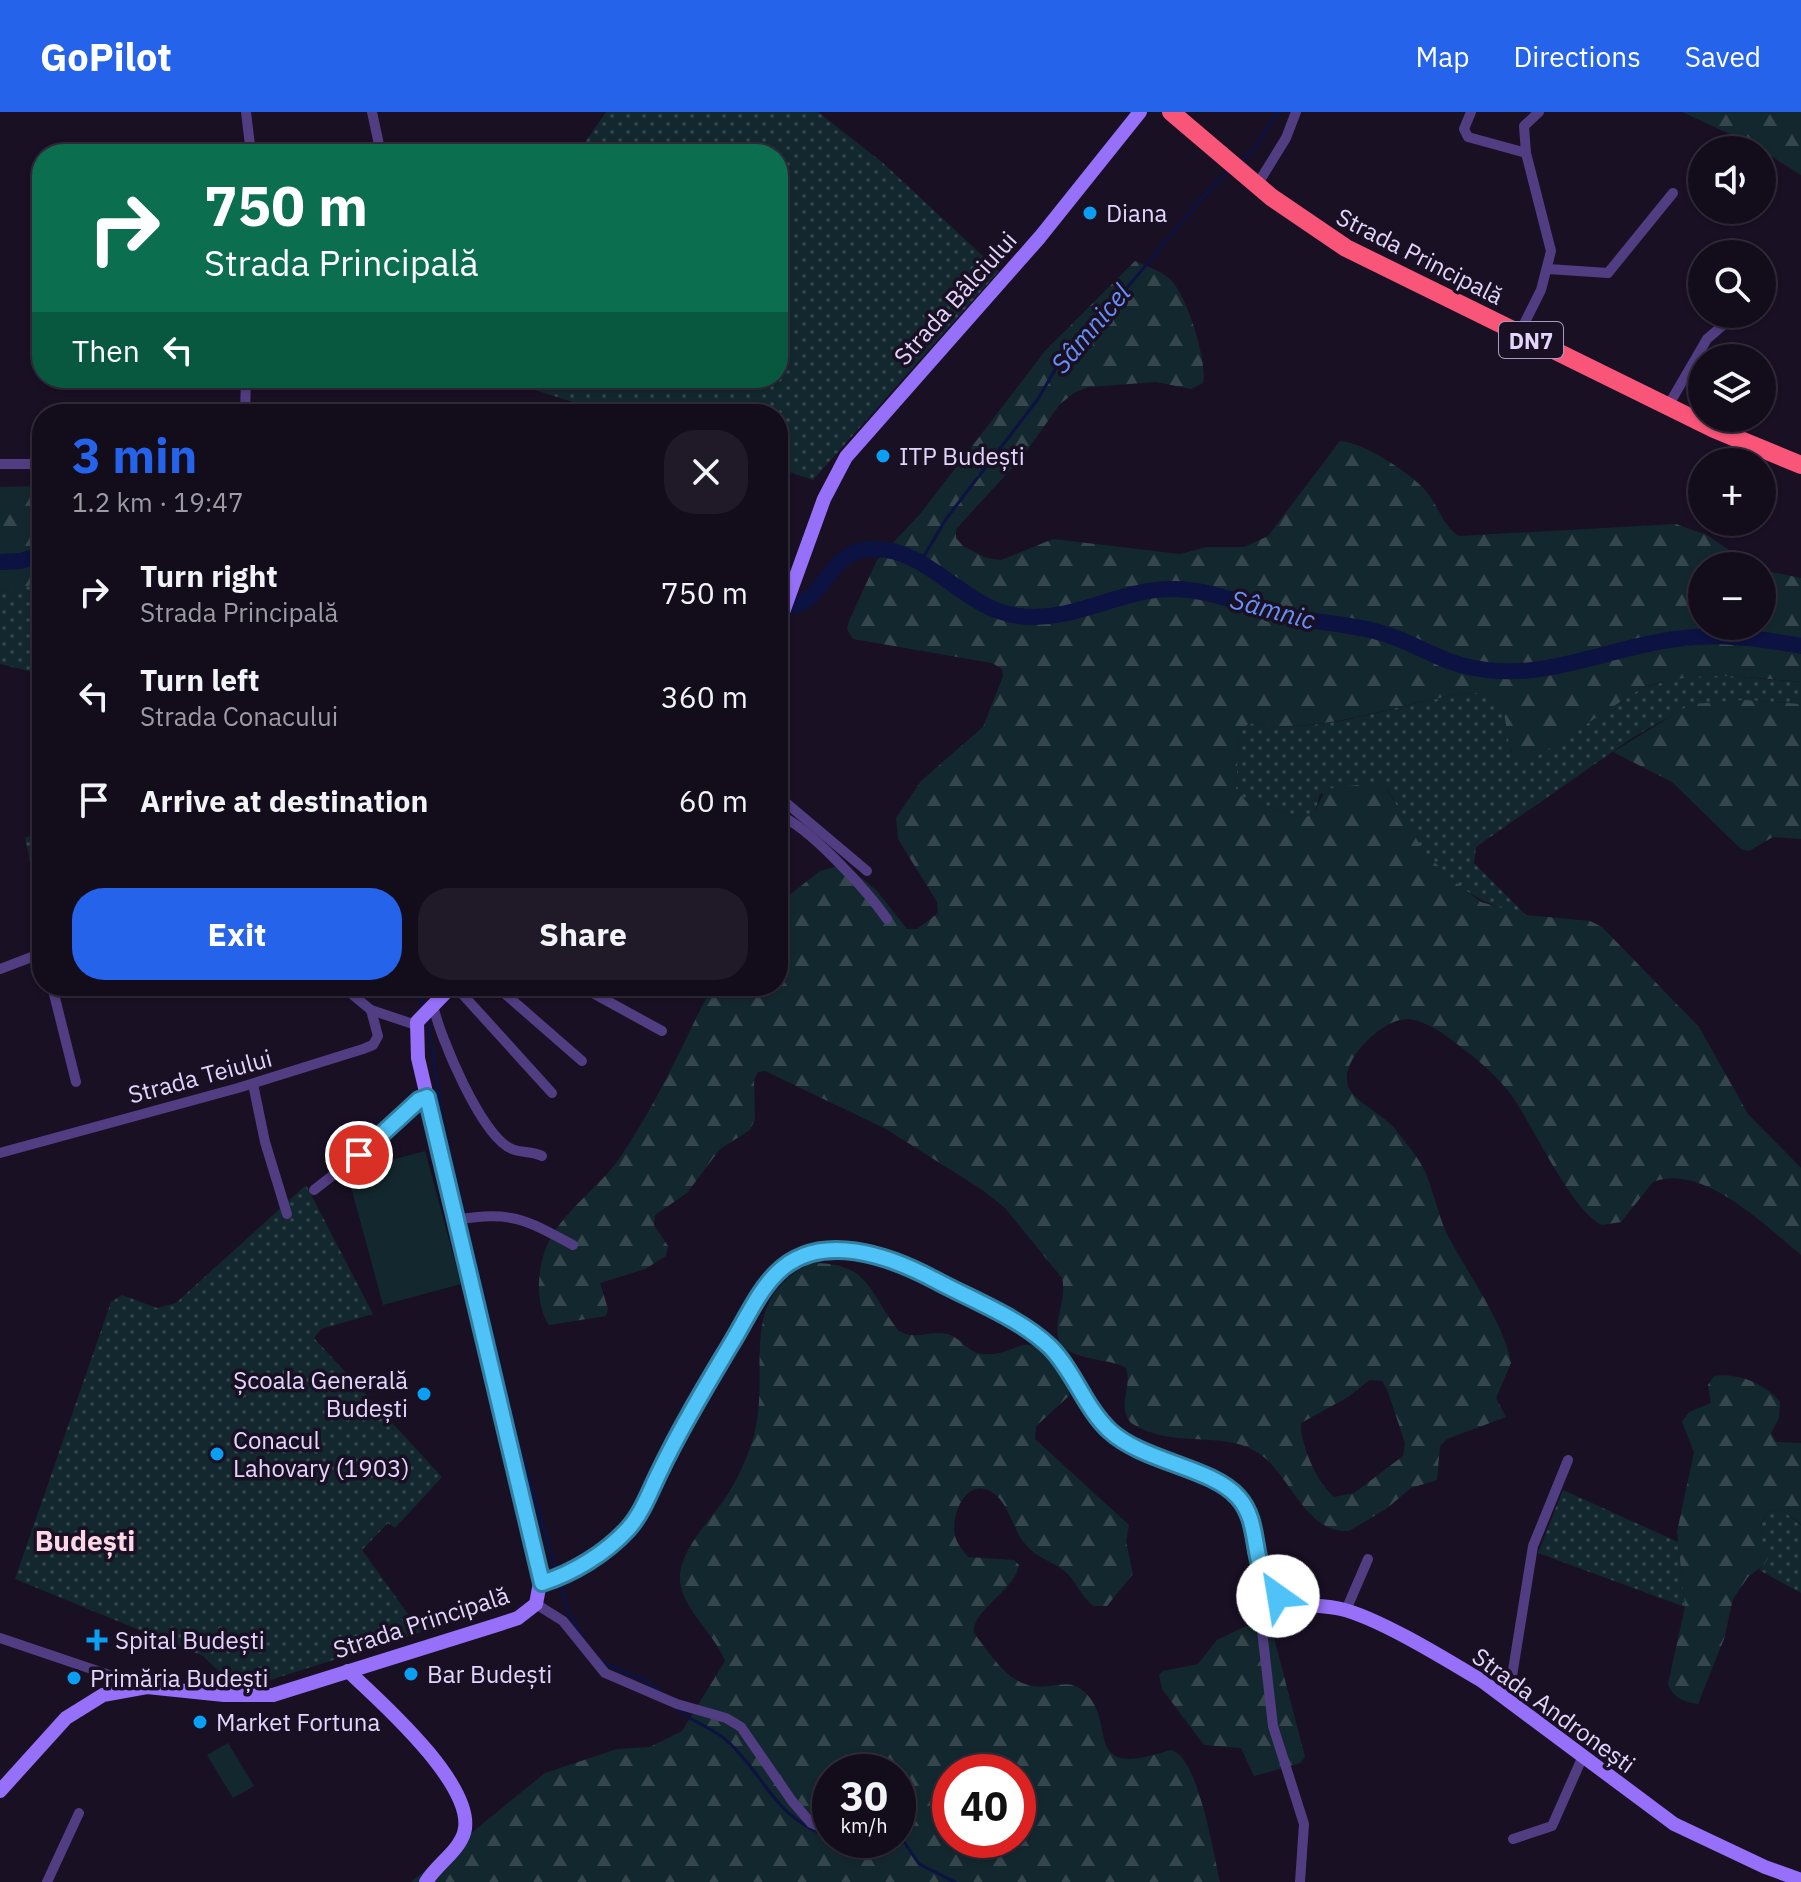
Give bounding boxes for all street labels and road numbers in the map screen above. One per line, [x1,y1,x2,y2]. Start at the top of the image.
street label: Strada Principală [1331,200,1509,312]
street label: Strada Bâlciului [887,224,1023,372]
road number: DN7 [1499,322,1563,358]
street label: Strada Teiului [125,1041,275,1111]
street label: Strada Principală [329,1578,513,1666]
street label: Strada Andronești [1466,1640,1642,1780]

